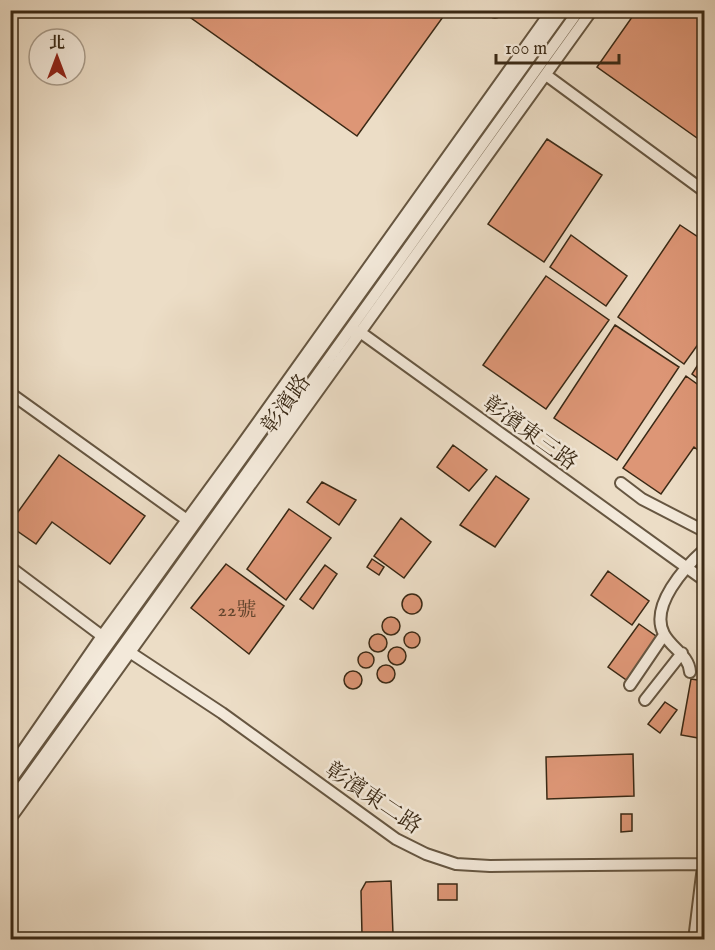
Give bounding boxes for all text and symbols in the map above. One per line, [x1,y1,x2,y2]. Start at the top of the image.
north arrow [27,27,87,87]
scale bar [496,27,619,65]
text: 北 [49,34,65,54]
text: 100 m [505,38,547,61]
street label: 彰濱路 [256,369,317,439]
street label: 彰濱東三路 [477,390,583,477]
house number: 22號 [218,598,256,623]
street label: 彰濱東二路 [319,756,426,841]

